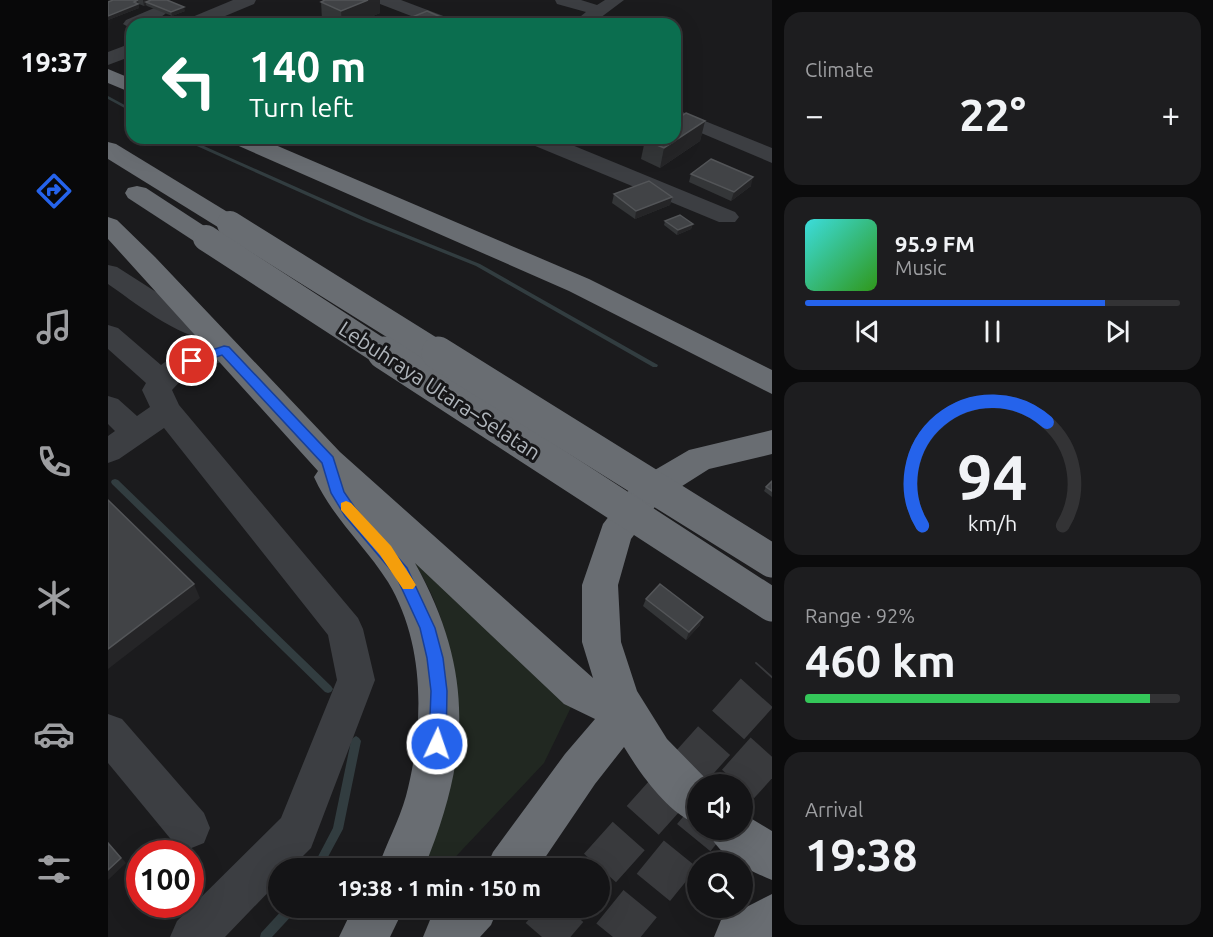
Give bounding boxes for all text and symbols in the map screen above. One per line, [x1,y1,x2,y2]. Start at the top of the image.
icon: left [150,42,228,120]
text: 140 m [249,43,366,90]
text: 19:37 [20,47,88,77]
text: Climate [805,58,874,81]
text: 22° [959,89,1026,140]
text: Turn left [249,92,353,122]
text: − [805,96,824,133]
text: + [1161,96,1180,133]
icon: directions [33,170,75,212]
text: 95.9 FM [895,231,975,256]
text: Music [895,256,947,279]
icon: music [33,306,75,348]
icon: previous [851,315,884,348]
icon: pause [976,315,1009,348]
icon: next [1101,315,1134,348]
street label: Lebuhraya Utara–Selatan [335,316,545,464]
pin [166,335,217,386]
icon: arrive [175,344,208,377]
icon: phone [33,441,75,483]
text: 94 [957,442,1028,512]
text: km/h [968,511,1017,535]
icon: climate [33,577,75,619]
text: Range · 92% [805,604,915,627]
text: 460 km [805,635,956,686]
position arrow [405,712,469,776]
icon: car [33,713,75,755]
map controls [687,774,753,918]
button: sound [687,774,753,840]
text: Arrival [805,798,863,821]
text: 19:38 [805,829,918,880]
speed limit sign: 100 [126,840,204,918]
icon: filters [33,848,75,890]
button: search [687,852,753,918]
text: 19:38 · 1 min · 150 m [337,875,541,900]

